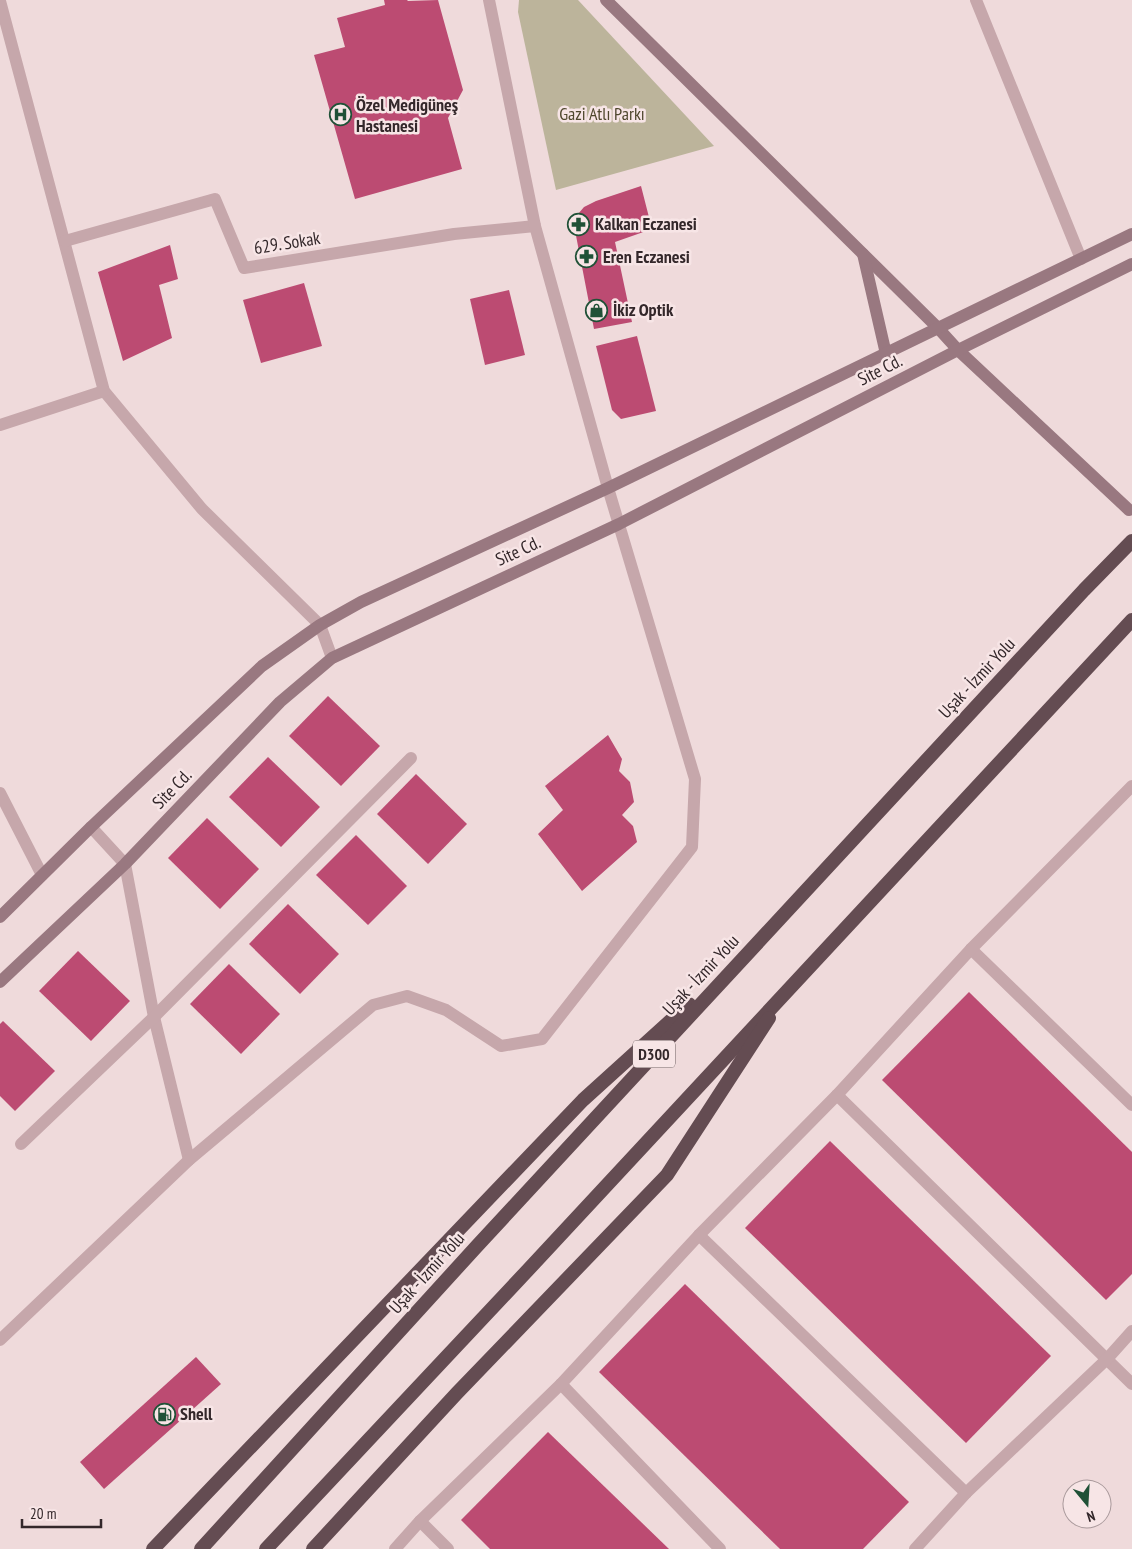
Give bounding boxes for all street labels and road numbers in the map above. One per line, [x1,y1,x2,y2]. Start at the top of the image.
street label: 629. Sokak [252,226,322,259]
street label: Site Cd. [854,349,906,390]
street label: Site Cd. [492,530,544,571]
street label: Uşak - İzmir Yolu [933,633,1020,723]
street label: Site Cd. [147,764,196,814]
street label: Uşak - İzmir Yolu [657,930,744,1020]
road number: D300 [633,1040,675,1068]
street label: Uşak - İzmir Yolu [384,1227,469,1318]

